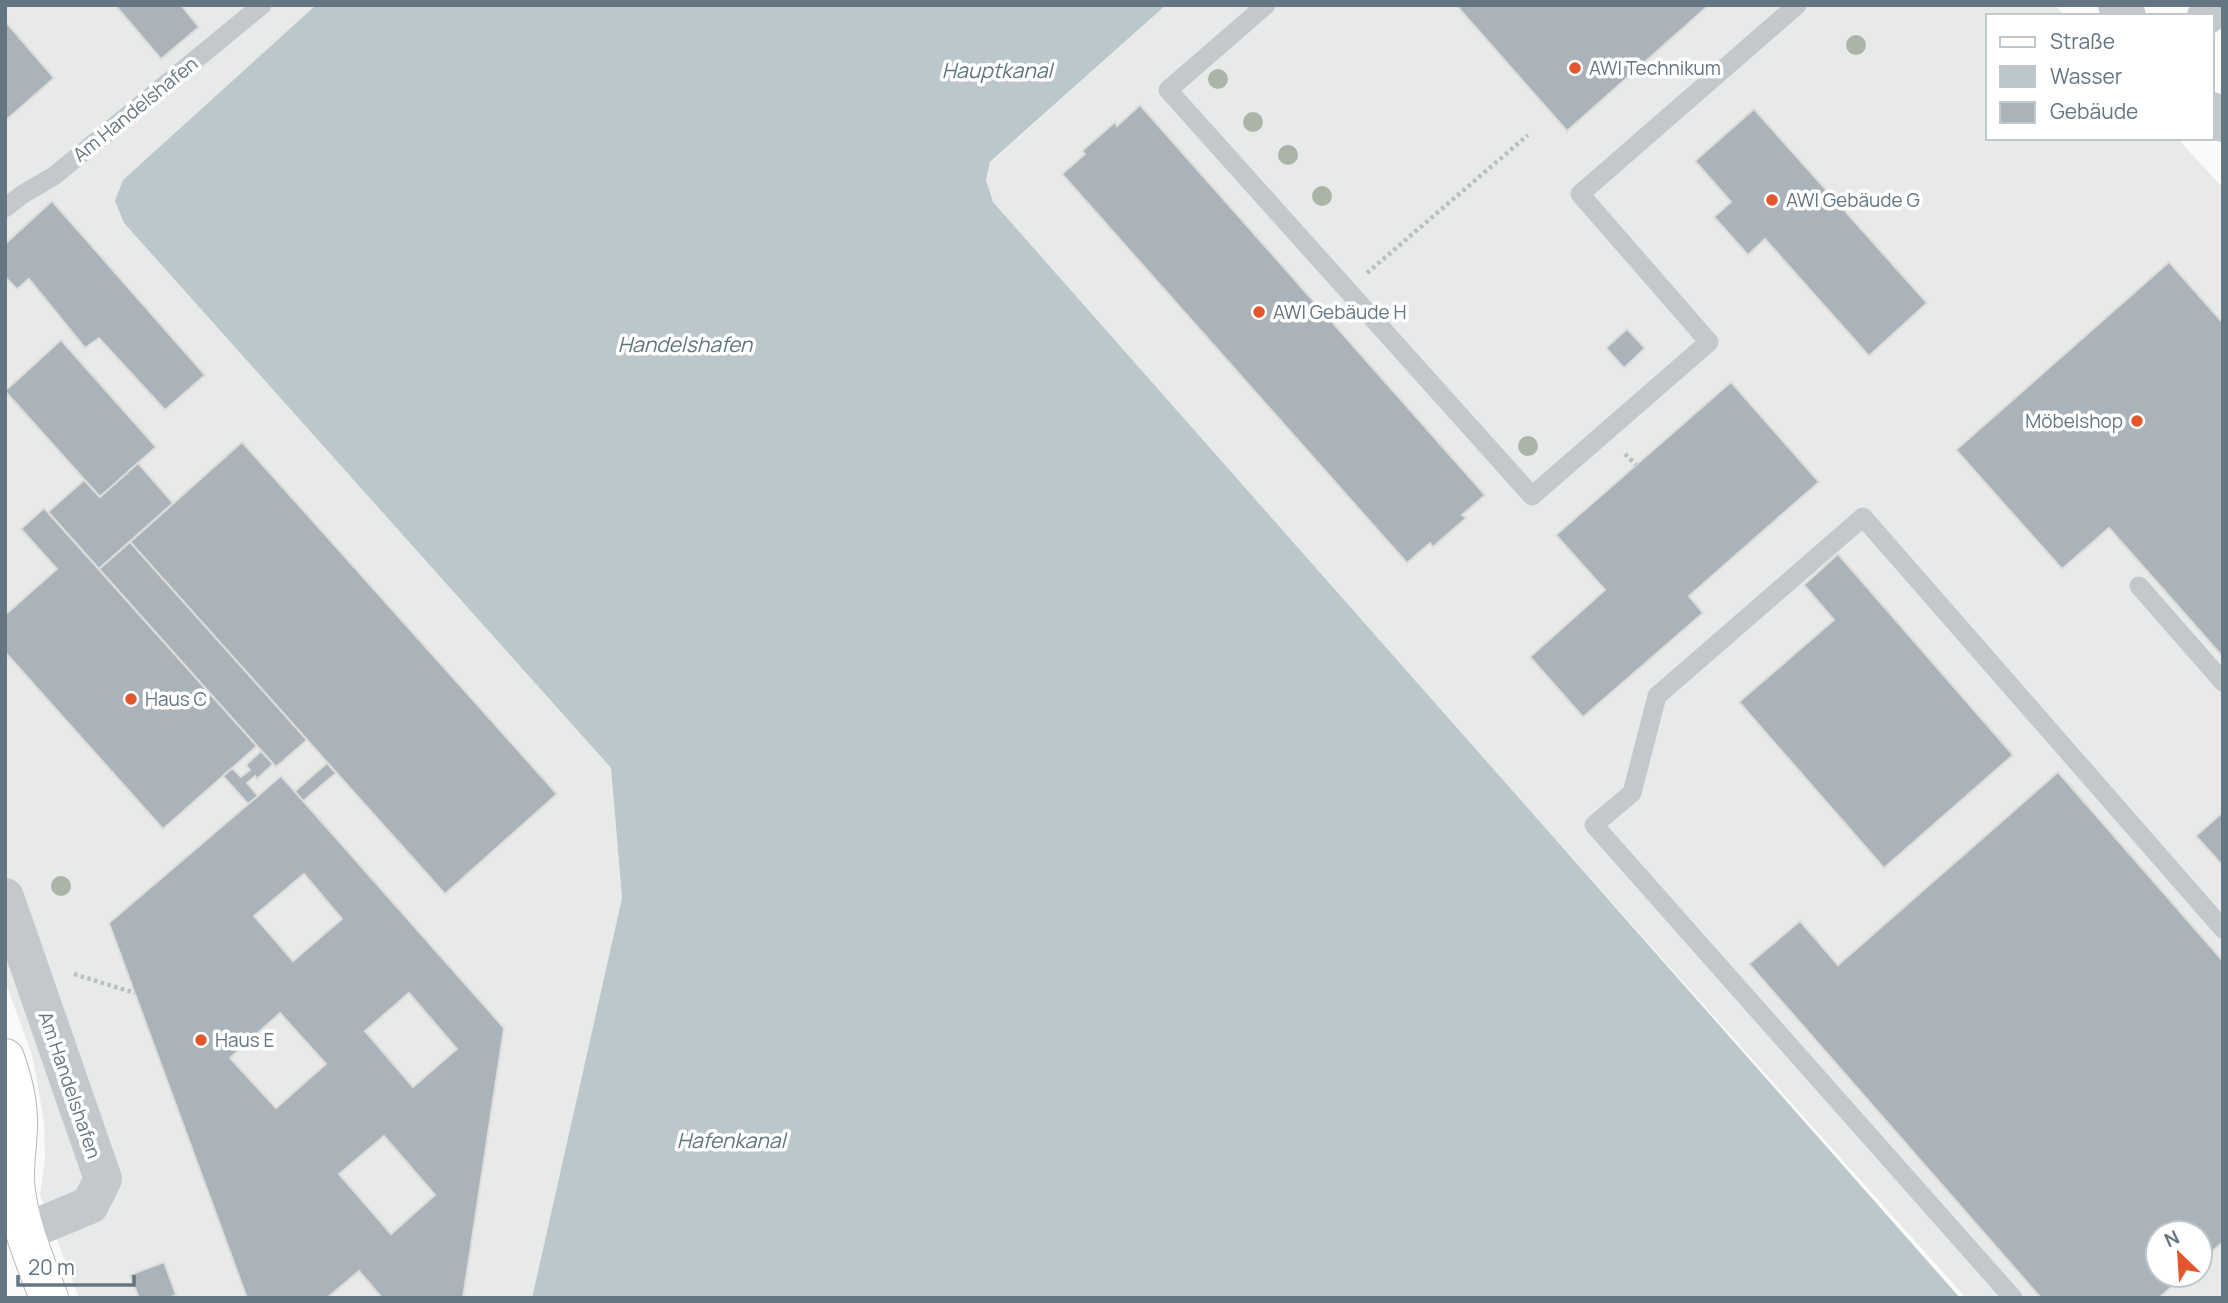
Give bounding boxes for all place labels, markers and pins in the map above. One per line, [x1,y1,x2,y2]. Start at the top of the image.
place label: AWI Technikum [1589,55,1721,81]
marker: AWI Technikum [1567,60,1583,76]
place label: AWI Gebäude G [1786,187,1920,213]
marker: AWI Gebäude G [1764,192,1780,208]
place label: AWI Gebäude H [1273,299,1406,325]
marker: AWI Gebäude H [1251,304,1267,320]
place label: Möbelshop [2025,408,2123,434]
marker: Möbelshop [2129,413,2145,429]
place label: Haus C [145,686,207,712]
marker: Haus C [123,691,139,707]
place label: Haus E [215,1027,274,1053]
marker: Haus E [193,1032,209,1048]

